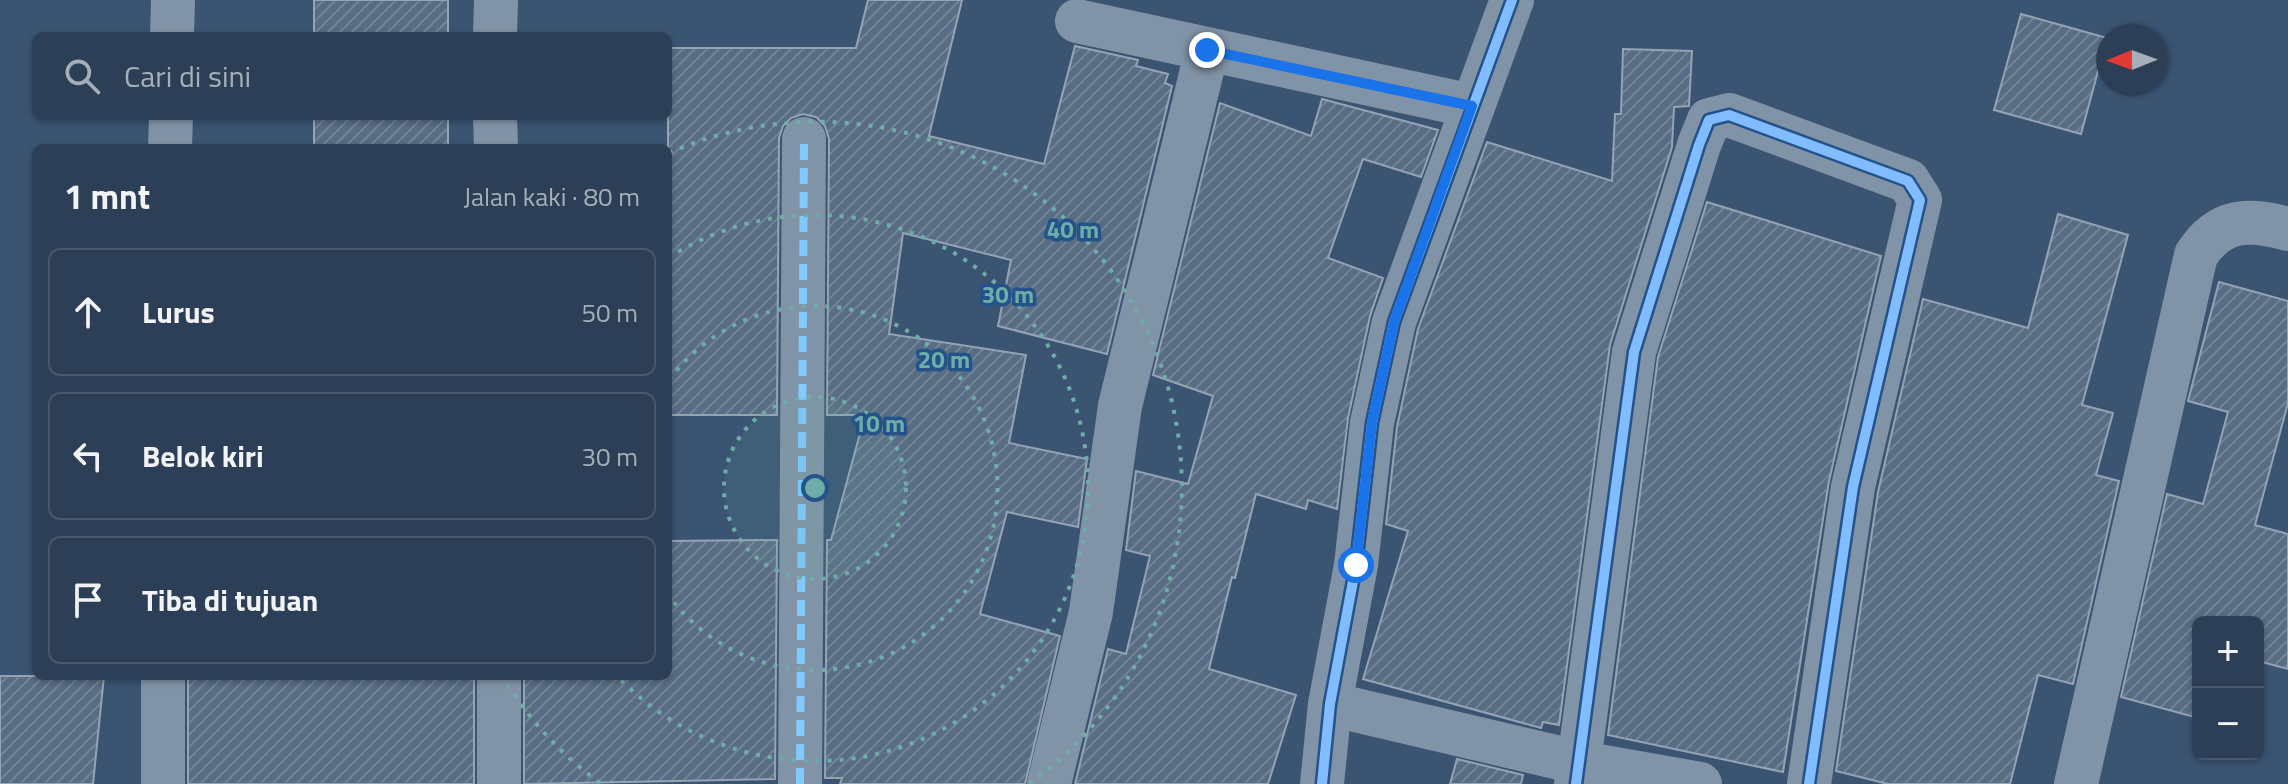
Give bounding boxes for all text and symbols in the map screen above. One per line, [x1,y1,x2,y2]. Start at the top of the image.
north arrow [2096,24,2168,96]
search box [32,32,672,120]
route end [1189,32,1225,68]
text: Cari di sini [124,53,251,99]
icon: search [60,54,104,98]
text: 1 mnt [64,170,150,222]
text: Jalan kaki · 80 m [464,177,640,216]
text: 40 m [1047,211,1099,247]
text: 30 m [982,276,1034,312]
text: Lurus [142,289,215,335]
icon: ahead [66,290,110,334]
text: 50 m [581,293,638,332]
text: 20 m [918,341,970,377]
text: 10 m [853,405,905,441]
text: Belok kiri [142,433,264,479]
icon: left [66,434,110,478]
text: 30 m [581,437,638,476]
centre of rings [801,474,829,502]
route start [1338,547,1374,583]
text: Tiba di tujuan [142,577,318,623]
icon: arrive [66,578,110,622]
map controls [2192,616,2264,760]
button: + [2192,616,2264,688]
button: − [2192,688,2264,760]

